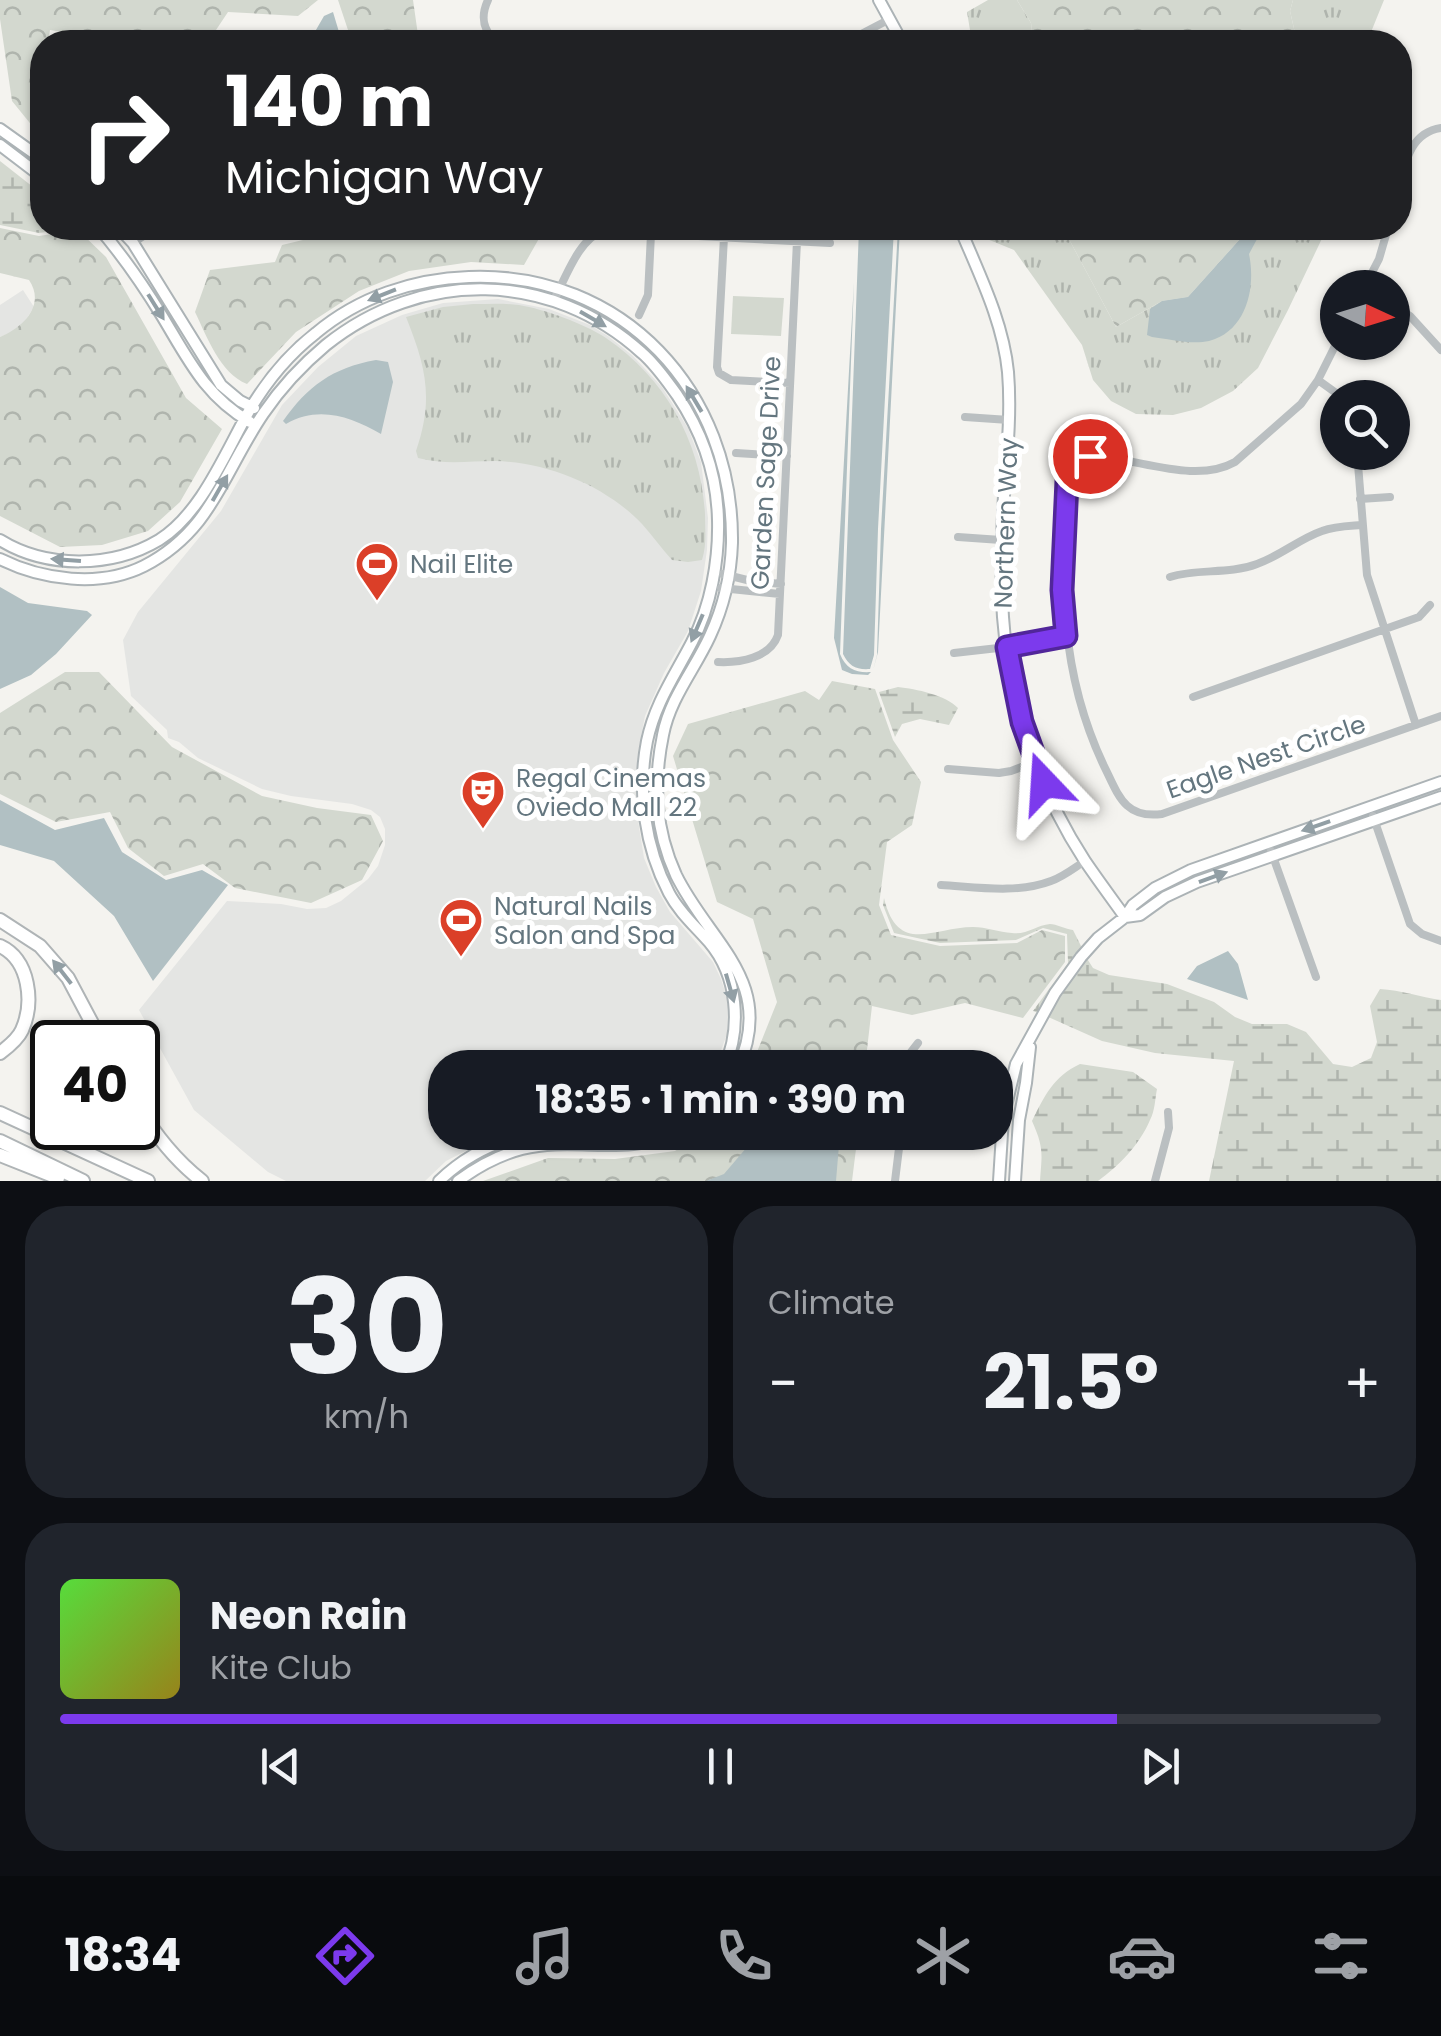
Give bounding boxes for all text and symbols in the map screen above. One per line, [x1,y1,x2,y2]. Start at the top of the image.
text: 140 m [225,52,433,151]
icon: right [60,70,190,200]
text: Michigan Way [225,146,543,209]
north arrow [1320,270,1410,360]
map controls [1320,270,1410,470]
one-way arrow [367,288,397,304]
one-way arrow [147,293,164,321]
one-way arrow [579,309,607,327]
street label: Garden Sage Drive [742,355,790,591]
button: search [1320,380,1410,470]
one-way arrow [686,385,703,413]
pin [1048,414,1133,499]
icon: arrive [1063,429,1118,484]
street label: Northern Way [986,437,1026,609]
one-way arrow [211,474,228,503]
sports icon: Nail Elite [354,541,400,602]
place label: Nail Elite [410,547,513,582]
one-way arrow [49,552,81,568]
one-way arrow [689,613,705,643]
street label: Eagle Nest Circle [1162,707,1370,807]
position arrow [992,731,1096,835]
place label: Regal Cinemas Oviedo Mall 22 [516,761,706,825]
theatre icon: Regal Cinemas Oviedo Mall 22 [460,769,506,830]
one-way arrow [1300,819,1330,834]
one-way arrow [1198,869,1228,884]
place label: Natural Nails Salon and Spa [494,889,675,953]
sports icon: Natural Nails Salon and Spa [438,897,484,958]
one-way arrow [52,959,72,985]
one-way arrow [723,973,738,1004]
speed limit sign: 40 [30,1020,160,1150]
text: 18:35 · 1 min · 390 m [535,1073,906,1126]
text: 30 [285,1236,448,1419]
text: Climate [768,1280,895,1325]
text: 21.5° [983,1330,1159,1435]
text: − [768,1345,798,1422]
text: + [1343,1345,1381,1422]
text: km/h [324,1394,409,1439]
text: Neon Rain [210,1589,407,1642]
text: Kite Club [210,1645,352,1690]
icon: previous [253,1739,308,1794]
icon: pause [693,1739,748,1794]
icon: next [1133,1739,1188,1794]
icon: directions [310,1921,380,1991]
icon: music [510,1921,580,1991]
icon: phone [709,1921,779,1991]
icon: climate [908,1921,978,1991]
icon: car [1107,1921,1177,1991]
icon: filters [1306,1921,1376,1991]
text: 18:34 [65,1924,181,1987]

